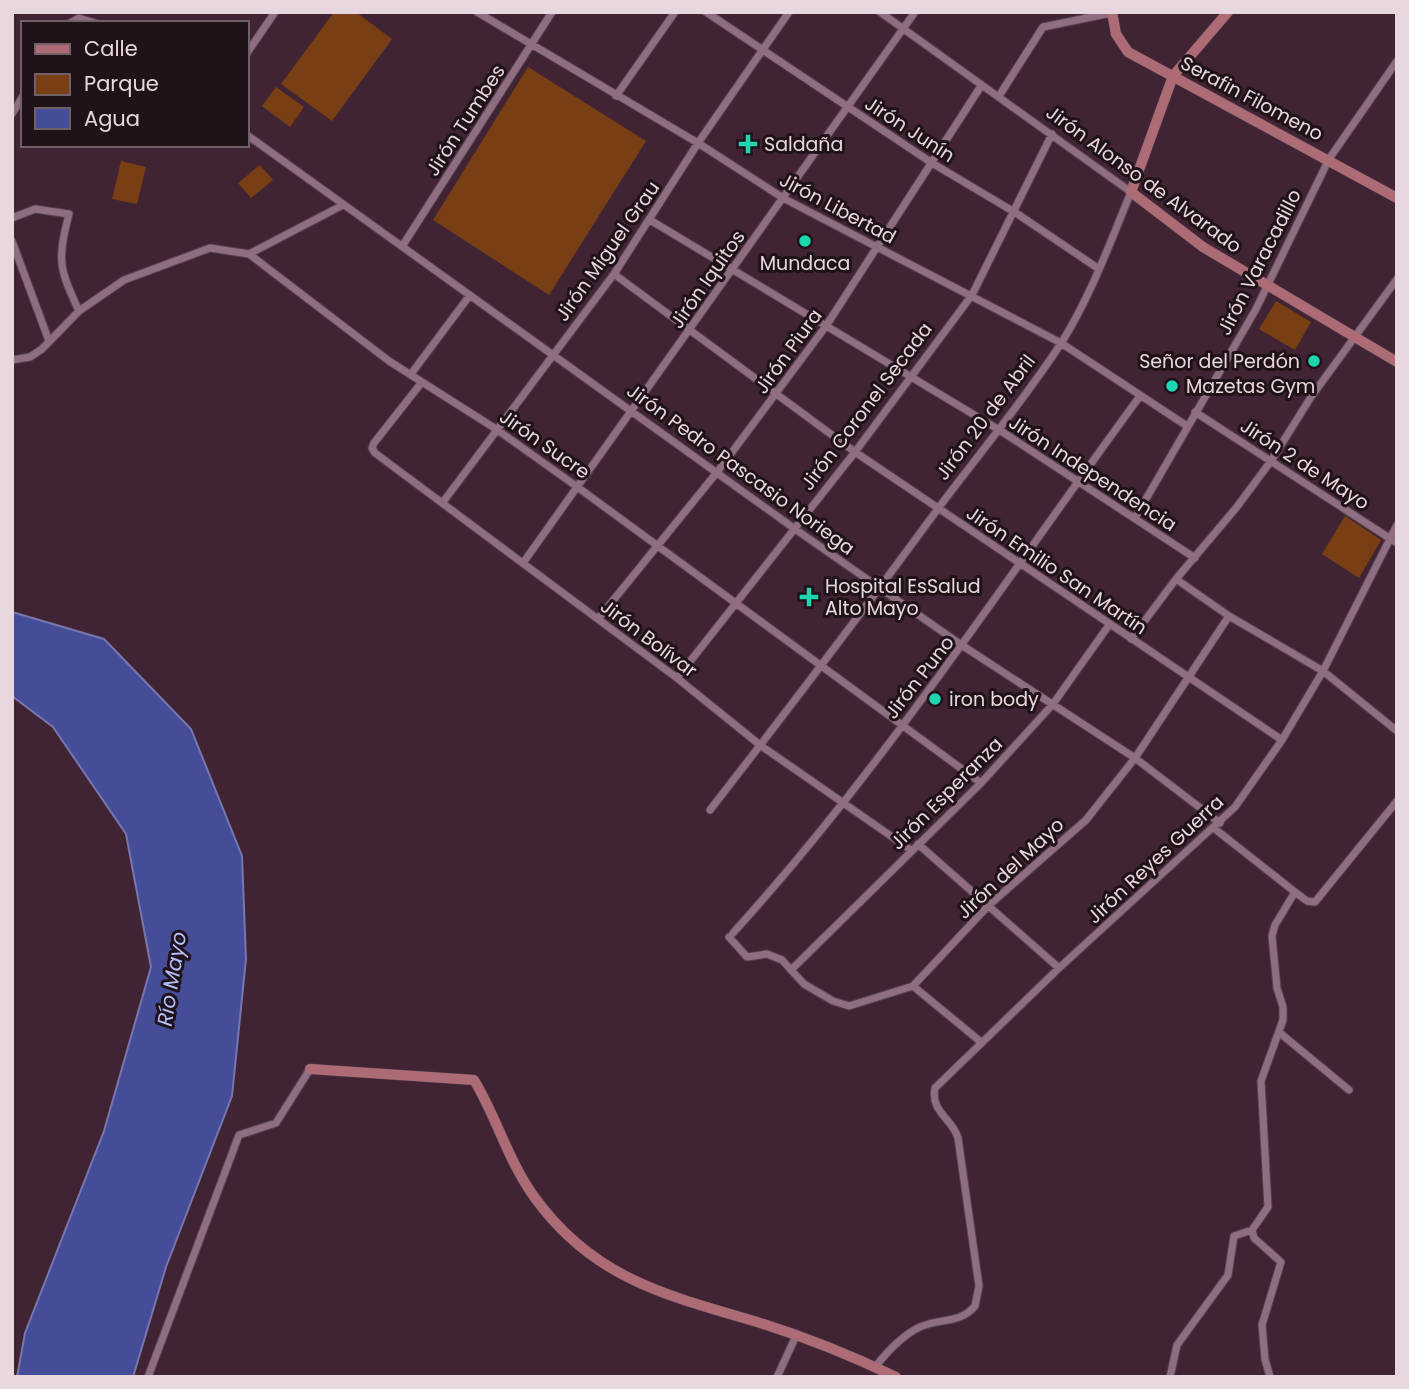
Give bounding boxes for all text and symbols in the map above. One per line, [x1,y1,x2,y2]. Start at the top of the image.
legend [21,21,248,147]
text: Calle [84,34,138,63]
street label: Serafin Filomeno [1176,49,1328,147]
street label: Jirón Tumbes [419,59,512,181]
text: Parque [84,69,159,98]
street label: Jirón Junín [859,90,960,169]
street label: Jirón Alonso de Alvarado [1040,99,1247,260]
text: Agua [84,104,140,133]
place label: Saldaña [764,131,843,158]
marker: Saldaña [738,134,758,154]
street label: Jirón Libertad [775,166,901,251]
street label: Jirón Miguel Grau [549,176,666,327]
street label: Jirón Varacadillo [1211,185,1308,340]
street label: Jirón Iquitos [663,225,751,334]
marker: Mundaca [797,233,813,249]
place label: Mundaca [760,250,850,277]
street label: Jirón Piura [748,303,828,399]
street label: Jirón Coronel Secada [794,317,939,496]
place label: Señor del Perdón [1139,348,1300,375]
street label: Jirón 20 de Abril [929,349,1042,486]
marker: Señor del Perdón [1306,353,1322,369]
place label: Mazetas Gym [1186,373,1315,400]
street label: Jirón Pedro Pascasio Noriega [621,377,860,561]
marker: Mazetas Gym [1164,378,1180,394]
street label: Jirón Sucre [494,403,595,486]
street label: Jirón Independencia [1003,409,1182,538]
street label: Jirón 2 de Mayo [1235,413,1375,516]
street label: Jirón Emilio San Martín [961,500,1153,641]
place label: Hospital EsSalud Alto Mayo [825,573,981,622]
marker: Hospital EsSalud Alto Mayo [799,587,819,607]
street label: Jirón Bolívar [595,593,703,684]
street label: Jirón Puno [878,630,960,725]
place label: iron body [949,686,1039,713]
marker: iron body [927,691,943,707]
street label: Jirón Esperanza [884,731,1009,856]
street label: Jirón Reyes Guerra [1081,789,1230,930]
street label: Jirón del Mayo [951,812,1070,925]
water label: Río Mayo [150,930,193,1028]

